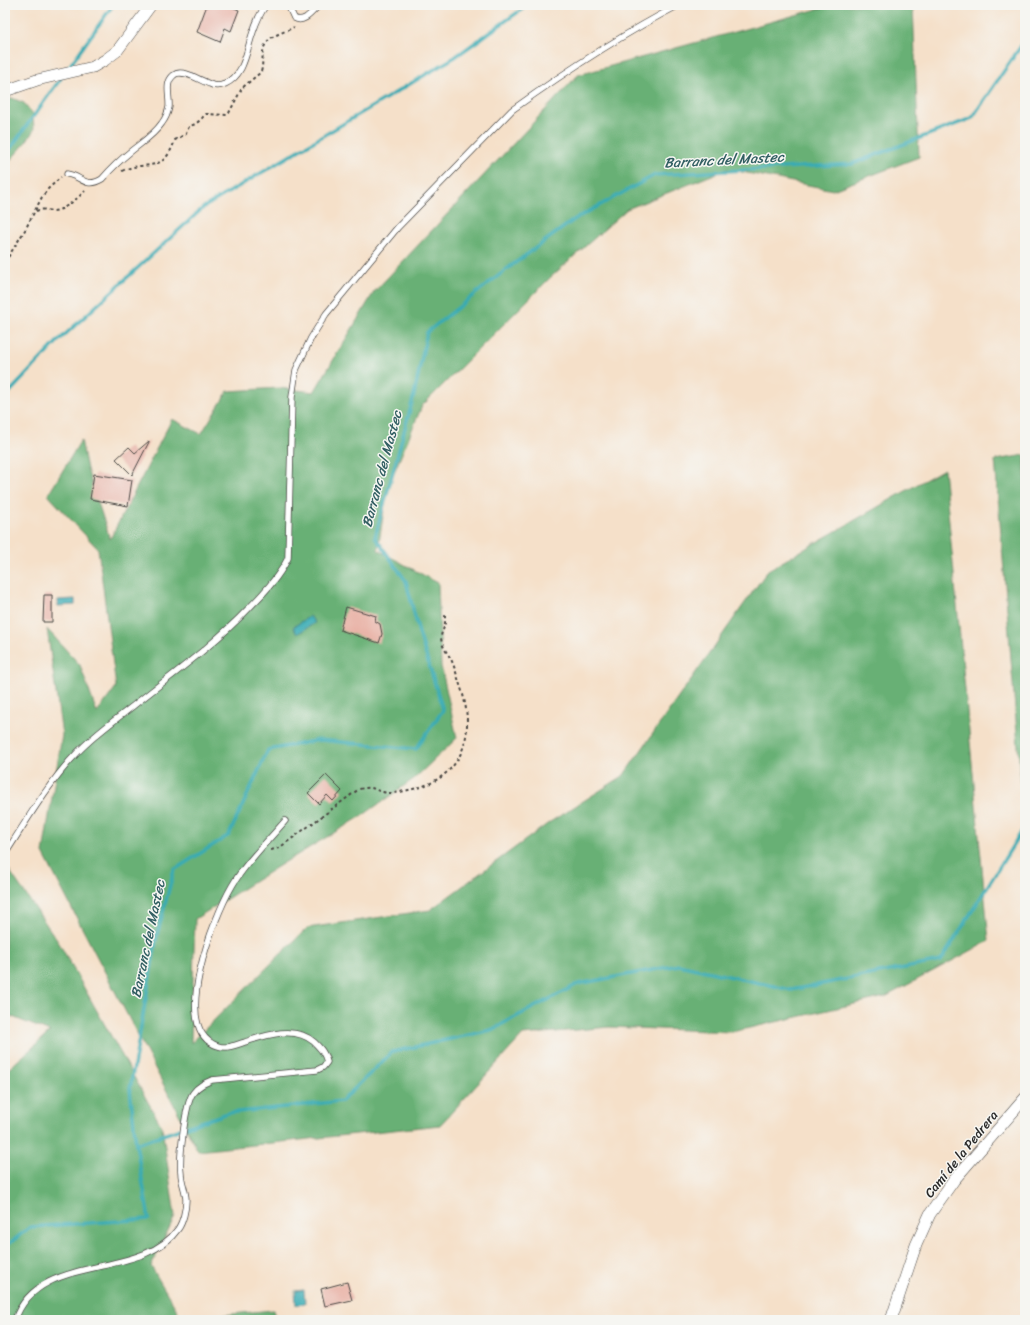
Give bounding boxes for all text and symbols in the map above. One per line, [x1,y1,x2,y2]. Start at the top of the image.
water label: Barranc del Mastec [664,144,785,176]
water label: Barranc del Mastec [354,407,410,530]
water label: Barranc del Mastec [123,877,173,1000]
street label: Camí de la Pedrera [918,1105,1004,1203]

